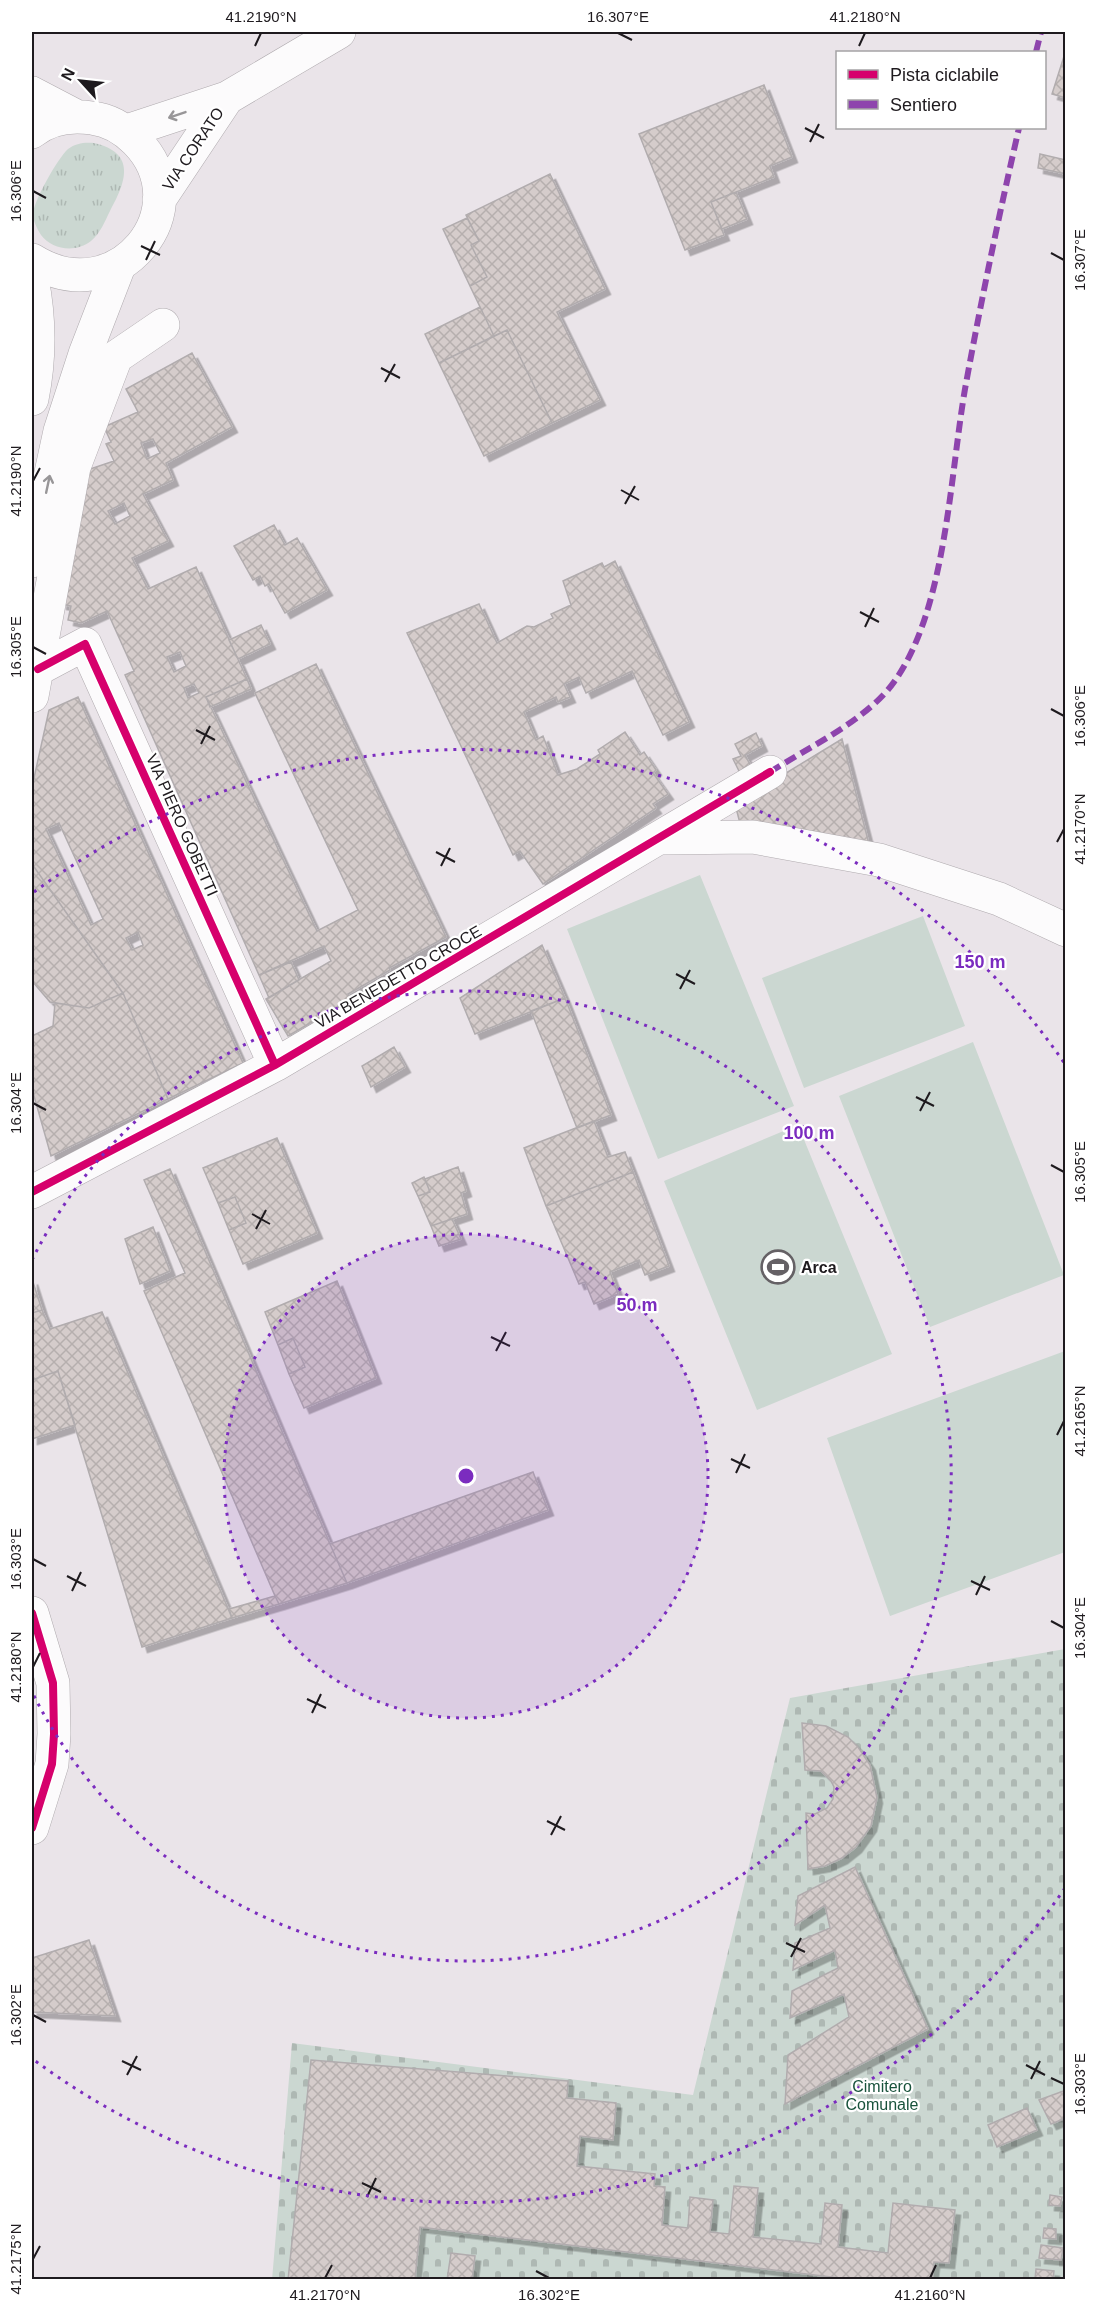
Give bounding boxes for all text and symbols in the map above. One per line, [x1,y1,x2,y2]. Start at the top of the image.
text: 41.2190°N [225,8,297,25]
text: 16.307°E [587,8,649,25]
text: 41.2180°N [829,8,901,25]
north arrow [51,51,111,111]
legend [836,51,1046,129]
text: N [58,65,78,83]
text: Pista ciclabile [890,65,999,85]
text: Sentiero [890,95,957,115]
street label: VIA CORATO [159,104,227,194]
one-way arrow [168,110,187,121]
text: 16.306°E [7,160,24,222]
text: 16.307°E [1071,229,1088,291]
text: 41.2190°N [7,445,24,517]
one-way arrow [43,474,55,493]
text: 16.305°E [7,616,24,678]
text: 16.306°E [1071,685,1088,747]
street label: VIA PIERO GOBETTI [143,751,221,899]
text: 41.2170°N [1071,793,1088,865]
street label: VIA BENEDETTO CROCE [312,922,484,1032]
text: 150 m [954,952,1006,972]
text: 16.304°E [7,1072,24,1134]
text: 100 m [783,1123,835,1143]
text: 16.305°E [1071,1141,1088,1203]
sports icon: Arca [760,1249,796,1285]
place label: Arca [801,1259,837,1276]
text: 50 m [616,1295,658,1315]
text: 41.2165°N [1071,1385,1088,1457]
centre of rings [456,1466,476,1486]
text: 16.303°E [7,1528,24,1590]
text: 16.304°E [1071,1597,1088,1659]
text: 41.2180°N [7,1631,24,1703]
text: 16.302°E [7,1984,24,2046]
text: 16.303°E [1071,2053,1088,2115]
park label: Cimitero Comunale [846,2078,919,2113]
text: 41.2175°N [7,2223,24,2295]
text: 41.2170°N [289,2286,361,2303]
text: 16.302°E [518,2286,580,2303]
text: 41.2160°N [894,2286,966,2303]

